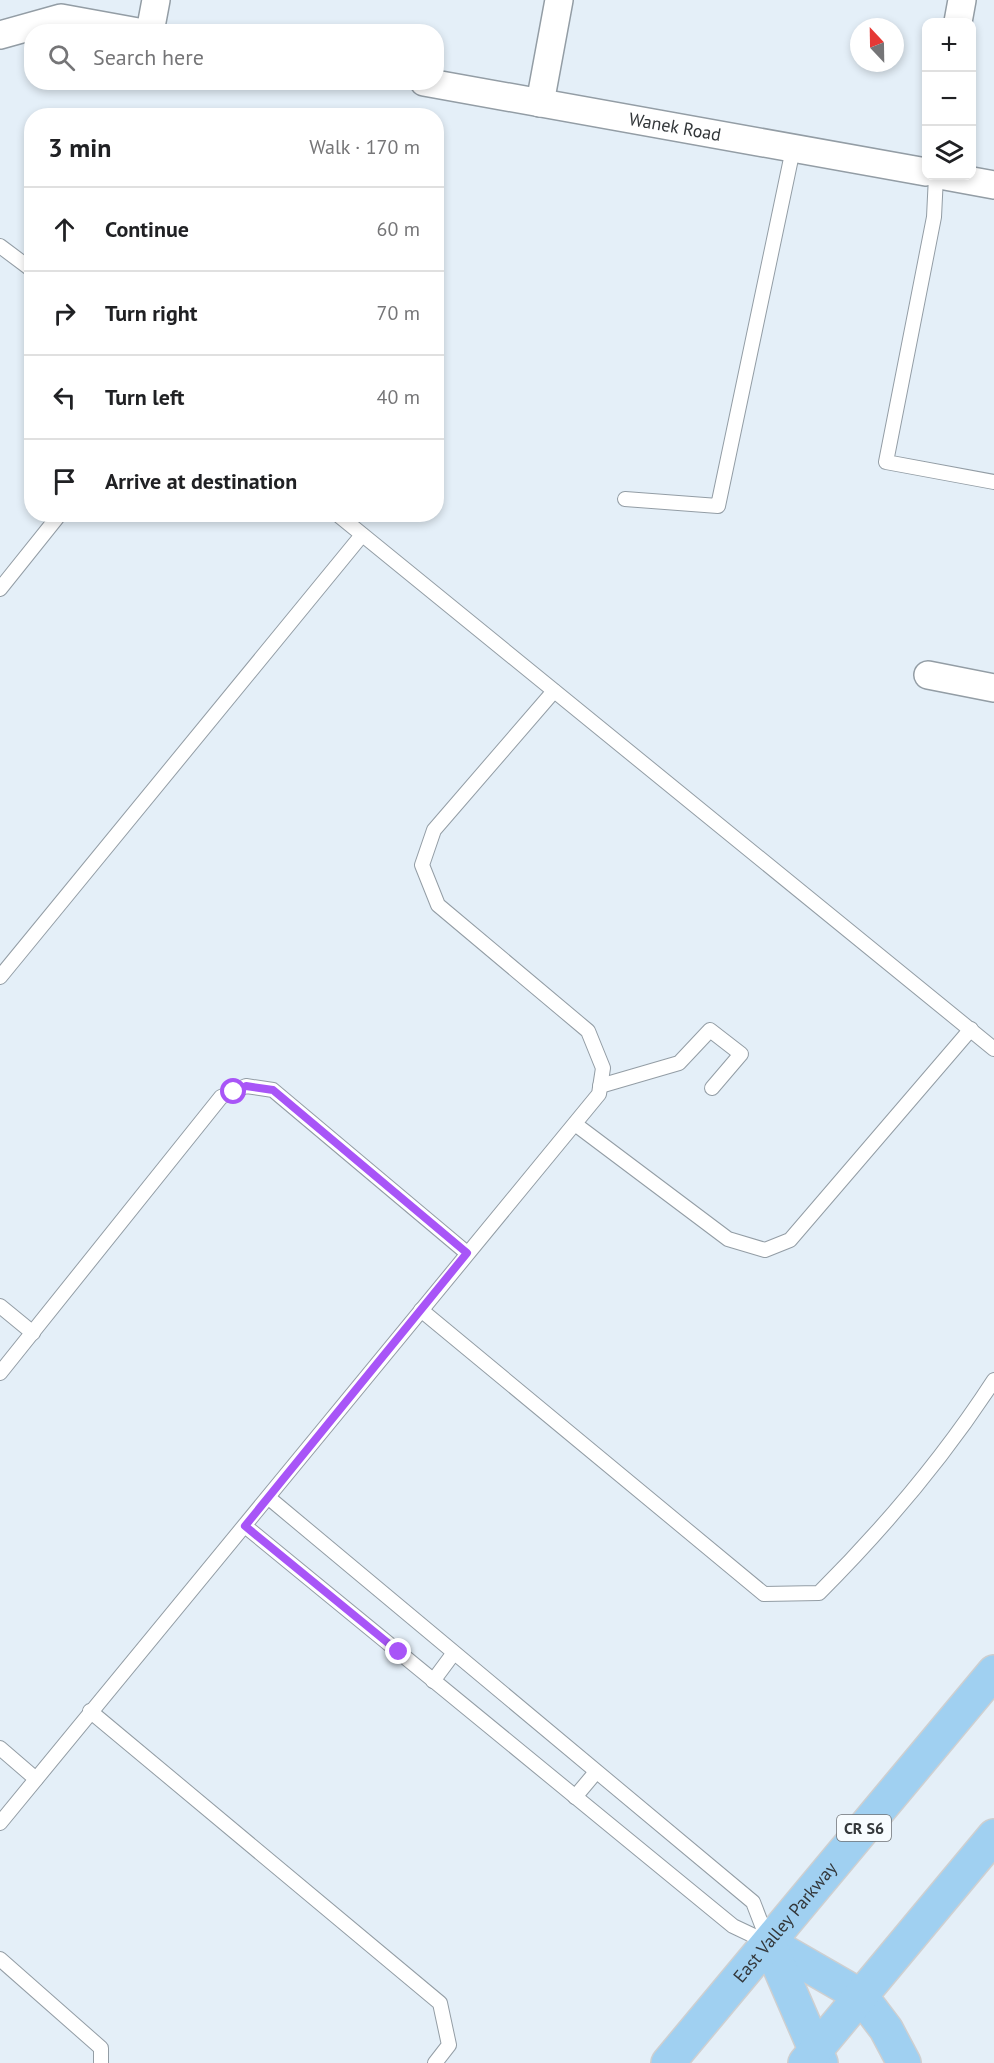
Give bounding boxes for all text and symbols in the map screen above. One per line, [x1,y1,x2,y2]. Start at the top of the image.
north arrow [850,18,904,72]
map controls [922,18,976,180]
button: + [922,18,976,72]
search box [24,24,444,90]
icon: search [45,41,78,74]
text: Search here [93,43,204,71]
button: − [922,72,976,126]
street label: Wanek Road [627,107,723,146]
button: layers [922,126,976,180]
text: 3 min [48,131,111,164]
text: Walk · 170 m [309,134,420,160]
icon: ahead [48,213,81,246]
text: Continue [105,215,189,243]
text: 60 m [377,216,420,242]
icon: right [48,297,81,330]
text: Turn right [105,299,197,327]
text: 70 m [377,300,420,326]
icon: left [48,381,81,414]
text: Turn left [105,383,185,411]
text: 40 m [377,384,420,410]
icon: arrive [48,465,81,498]
text: Arrive at destination [105,467,297,495]
route start [220,1078,246,1104]
route end [385,1638,411,1664]
road number: CR S6 [837,1815,891,1841]
street label: East Valley Parkway [728,1857,842,1987]

